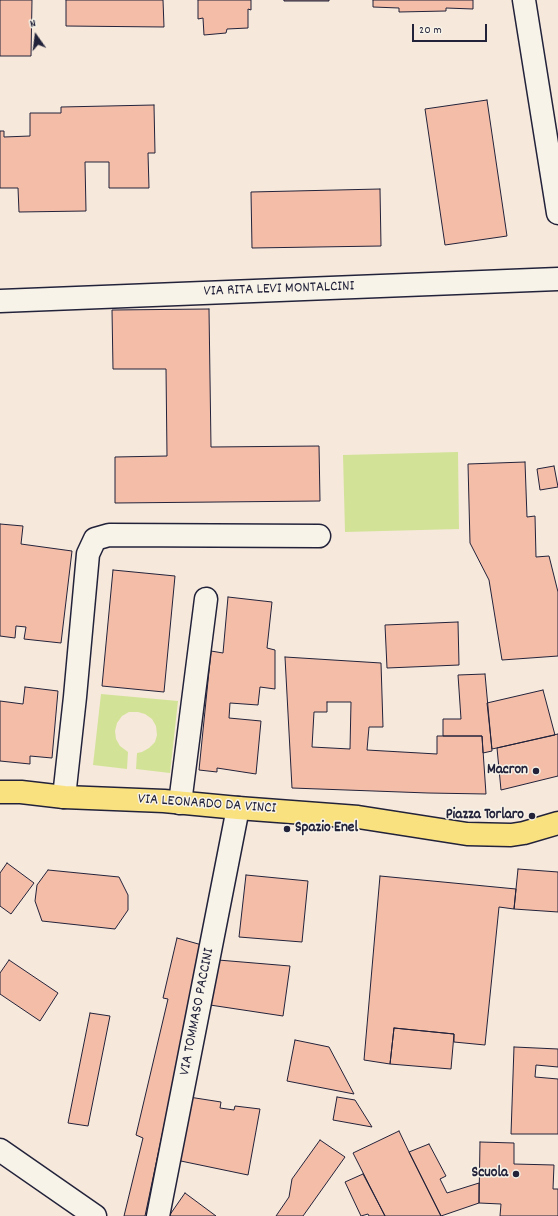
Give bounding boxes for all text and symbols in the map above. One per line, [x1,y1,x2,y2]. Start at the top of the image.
north arrow [16,16,56,56]
text: N [29,16,38,33]
scale bar [414,16,489,42]
text: 20 m [419,22,442,39]
street label: VIA RITA LEVI MONTALCINI [203,278,355,302]
place label: Macron [487,762,528,780]
marker: Macron [531,766,541,776]
street label: VIA LEONARDO DA VINCI [137,791,277,819]
place label: Piazza Torlaro [446,807,524,825]
marker: Piazza Torlaro [527,811,537,821]
place label: Spazio Enel [295,820,358,838]
marker: Spazio Enel [282,824,292,834]
street label: VIA TOMMASO PACCINI [177,947,219,1077]
place label: Scuola [472,1165,508,1183]
marker: Scuola [511,1169,521,1179]

